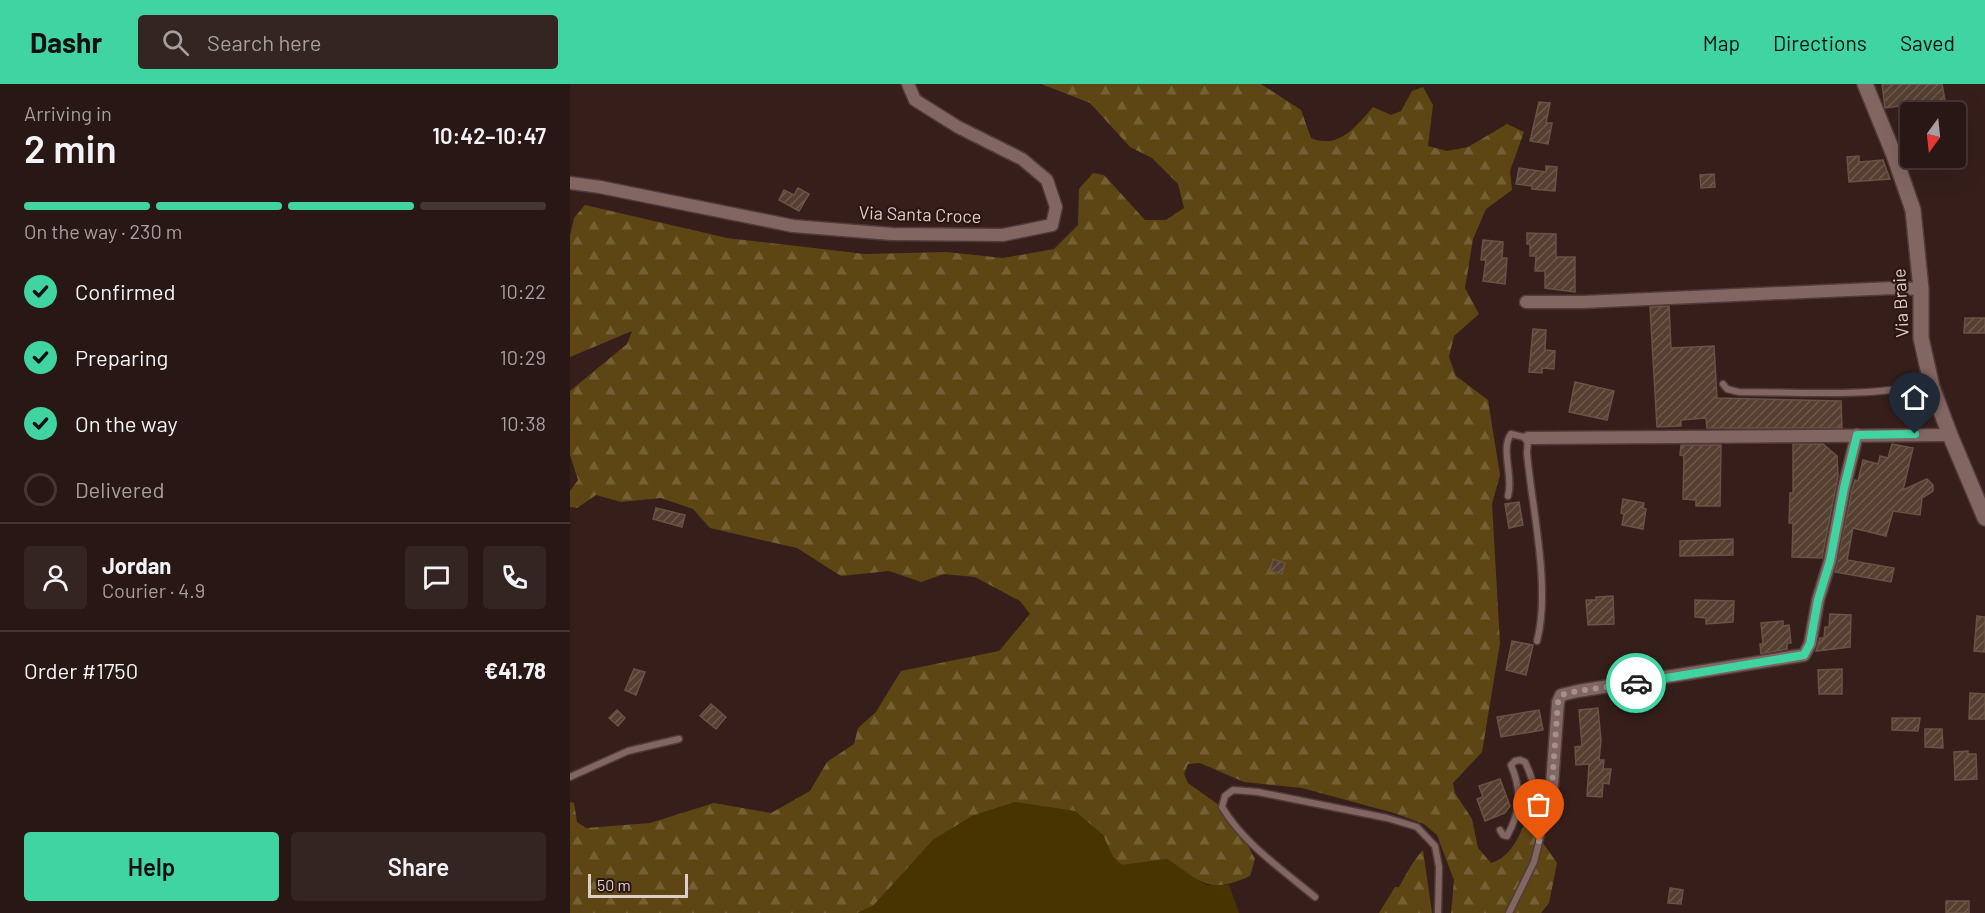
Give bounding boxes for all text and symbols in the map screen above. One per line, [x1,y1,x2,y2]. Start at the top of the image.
search box [138,15,558,69]
text: Dashr [30,25,102,59]
icon: search [159,26,192,59]
text: Search here [207,29,321,55]
text: Map [1703,30,1740,55]
text: Directions [1773,30,1867,55]
text: Saved [1900,30,1955,55]
text: Arriving in [24,101,112,125]
north arrow [1900,102,1966,168]
map controls [1900,102,1966,168]
text: 10:42–10:47 [432,122,546,148]
text: 2 min [24,124,117,171]
street label: Via Santa Croce [858,201,982,227]
text: On the way · 230 m [24,219,182,243]
street label: Via Braie [1887,268,1913,338]
icon: check [24,275,57,308]
text: Confirmed [75,278,175,304]
text: 10:22 [499,279,546,303]
icon: check [24,341,57,374]
text: Preparing [75,344,168,370]
text: 10:29 [500,345,546,369]
pin [1889,372,1940,434]
icon: home [1898,381,1931,414]
icon: check [24,407,57,440]
text: On the way [75,410,178,436]
text: 10:38 [500,411,546,435]
text: Delivered [75,476,164,502]
button: person [24,546,87,609]
button: chat [405,546,468,609]
button: phone [483,546,546,609]
text: Jordan [102,552,171,578]
text: Courier · 4.9 [102,578,205,602]
courier [1606,653,1666,713]
text: Order #1750 [24,657,138,683]
text: €41.78 [484,657,546,683]
icon: car [1620,667,1653,700]
pin [1513,779,1564,841]
icon: bag [1522,788,1555,821]
button: Help [24,832,279,901]
button: Share [291,832,546,901]
scale bar [588,871,688,898]
text: 50 m [597,875,631,894]

